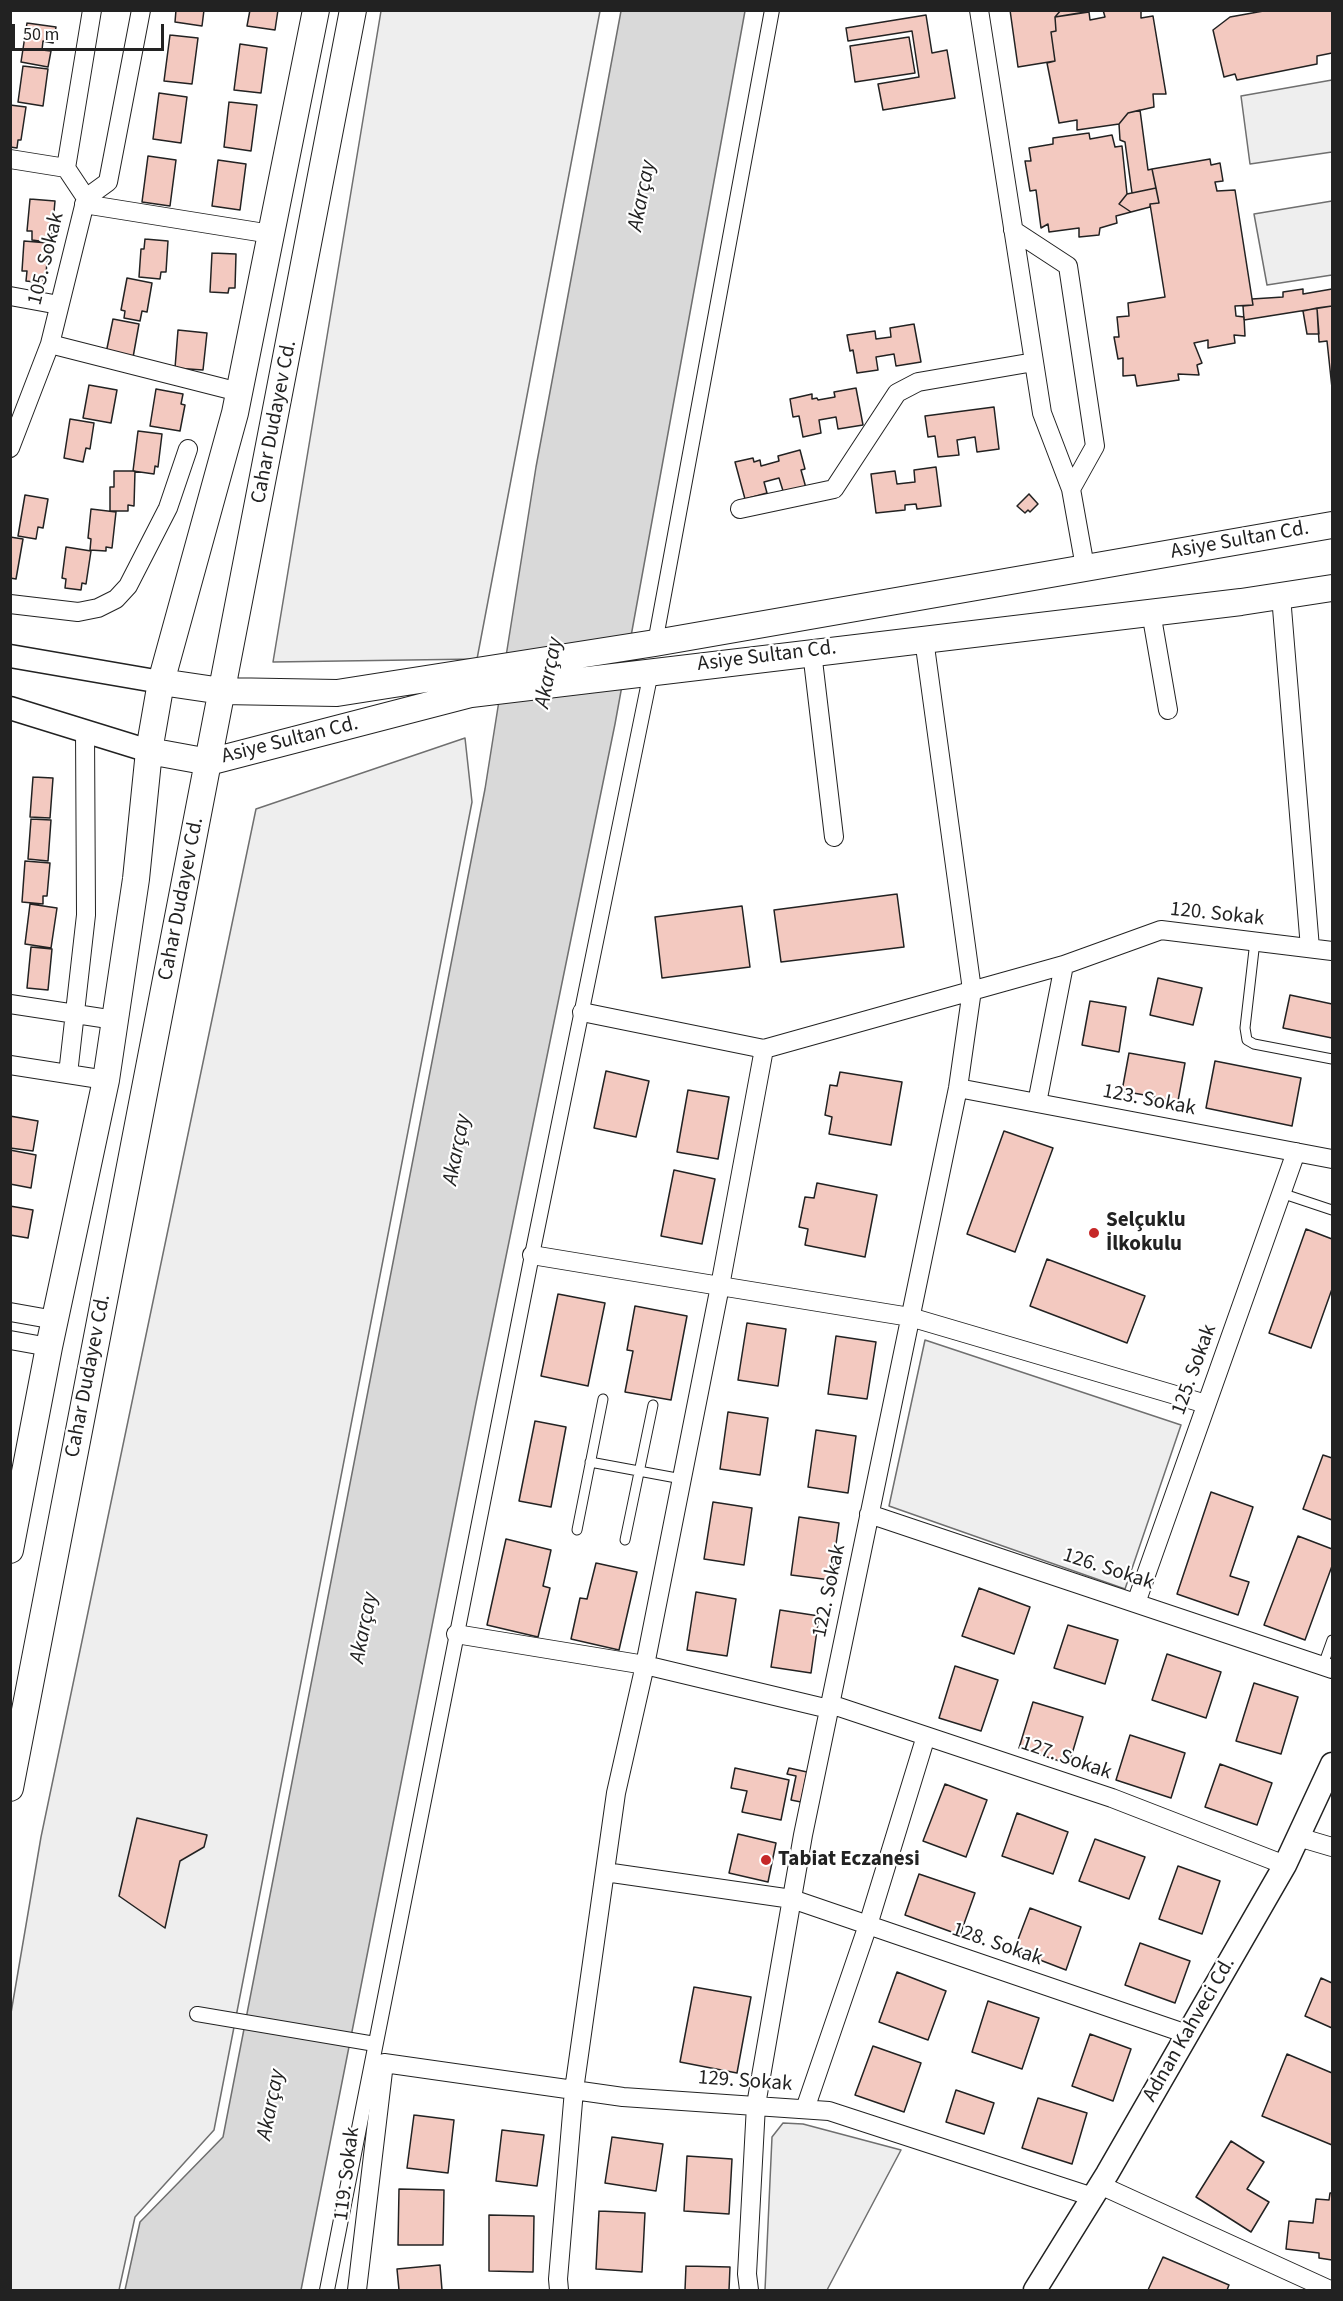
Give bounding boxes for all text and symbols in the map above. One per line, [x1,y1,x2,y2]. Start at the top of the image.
scale bar [15,12,166,50]
text: 50 m [23,22,59,47]
water label: Akarçay [623,158,663,234]
street label: 105. Sokak [23,210,71,308]
street label: Cahar Dudayev Cd. [247,338,303,506]
street label: Asiye Sultan Cd. [1169,516,1311,566]
water label: Akarçay [530,635,570,711]
street label: Asiye Sultan Cd. [696,636,838,678]
street label: Asiye Sultan Cd. [219,712,361,770]
street label: Cahar Dudayev Cd. [154,815,210,983]
street label: 120. Sokak [1169,898,1265,932]
street label: 123. Sokak [1100,1080,1198,1122]
water label: Akarçay [438,1112,478,1188]
place label: Selçuklu İlkokulu [1106,1208,1186,1258]
marker: Selçuklu İlkokulu [1087,1226,1101,1240]
street label: Cahar Dudayev Cd. [61,1292,117,1460]
street label: 125. Sokak [1167,1321,1223,1419]
street label: 122. Sokak [808,1542,852,1640]
street label: 126. Sokak [1059,1543,1157,1597]
water label: Akarçay [345,1590,385,1666]
street label: 127. Sokak [1017,1732,1115,1786]
place label: Tabiat Eczanesi [778,1847,920,1873]
marker: Tabiat Eczanesi [759,1853,773,1867]
street label: 128. Sokak [948,1918,1046,1972]
street label: Adnan Kahveci Cd. [1138,1953,1242,2107]
street label: 129. Sokak [697,2066,793,2098]
water label: Akarçay [252,2067,292,2143]
street label: 119. Sokak [330,2126,366,2222]

